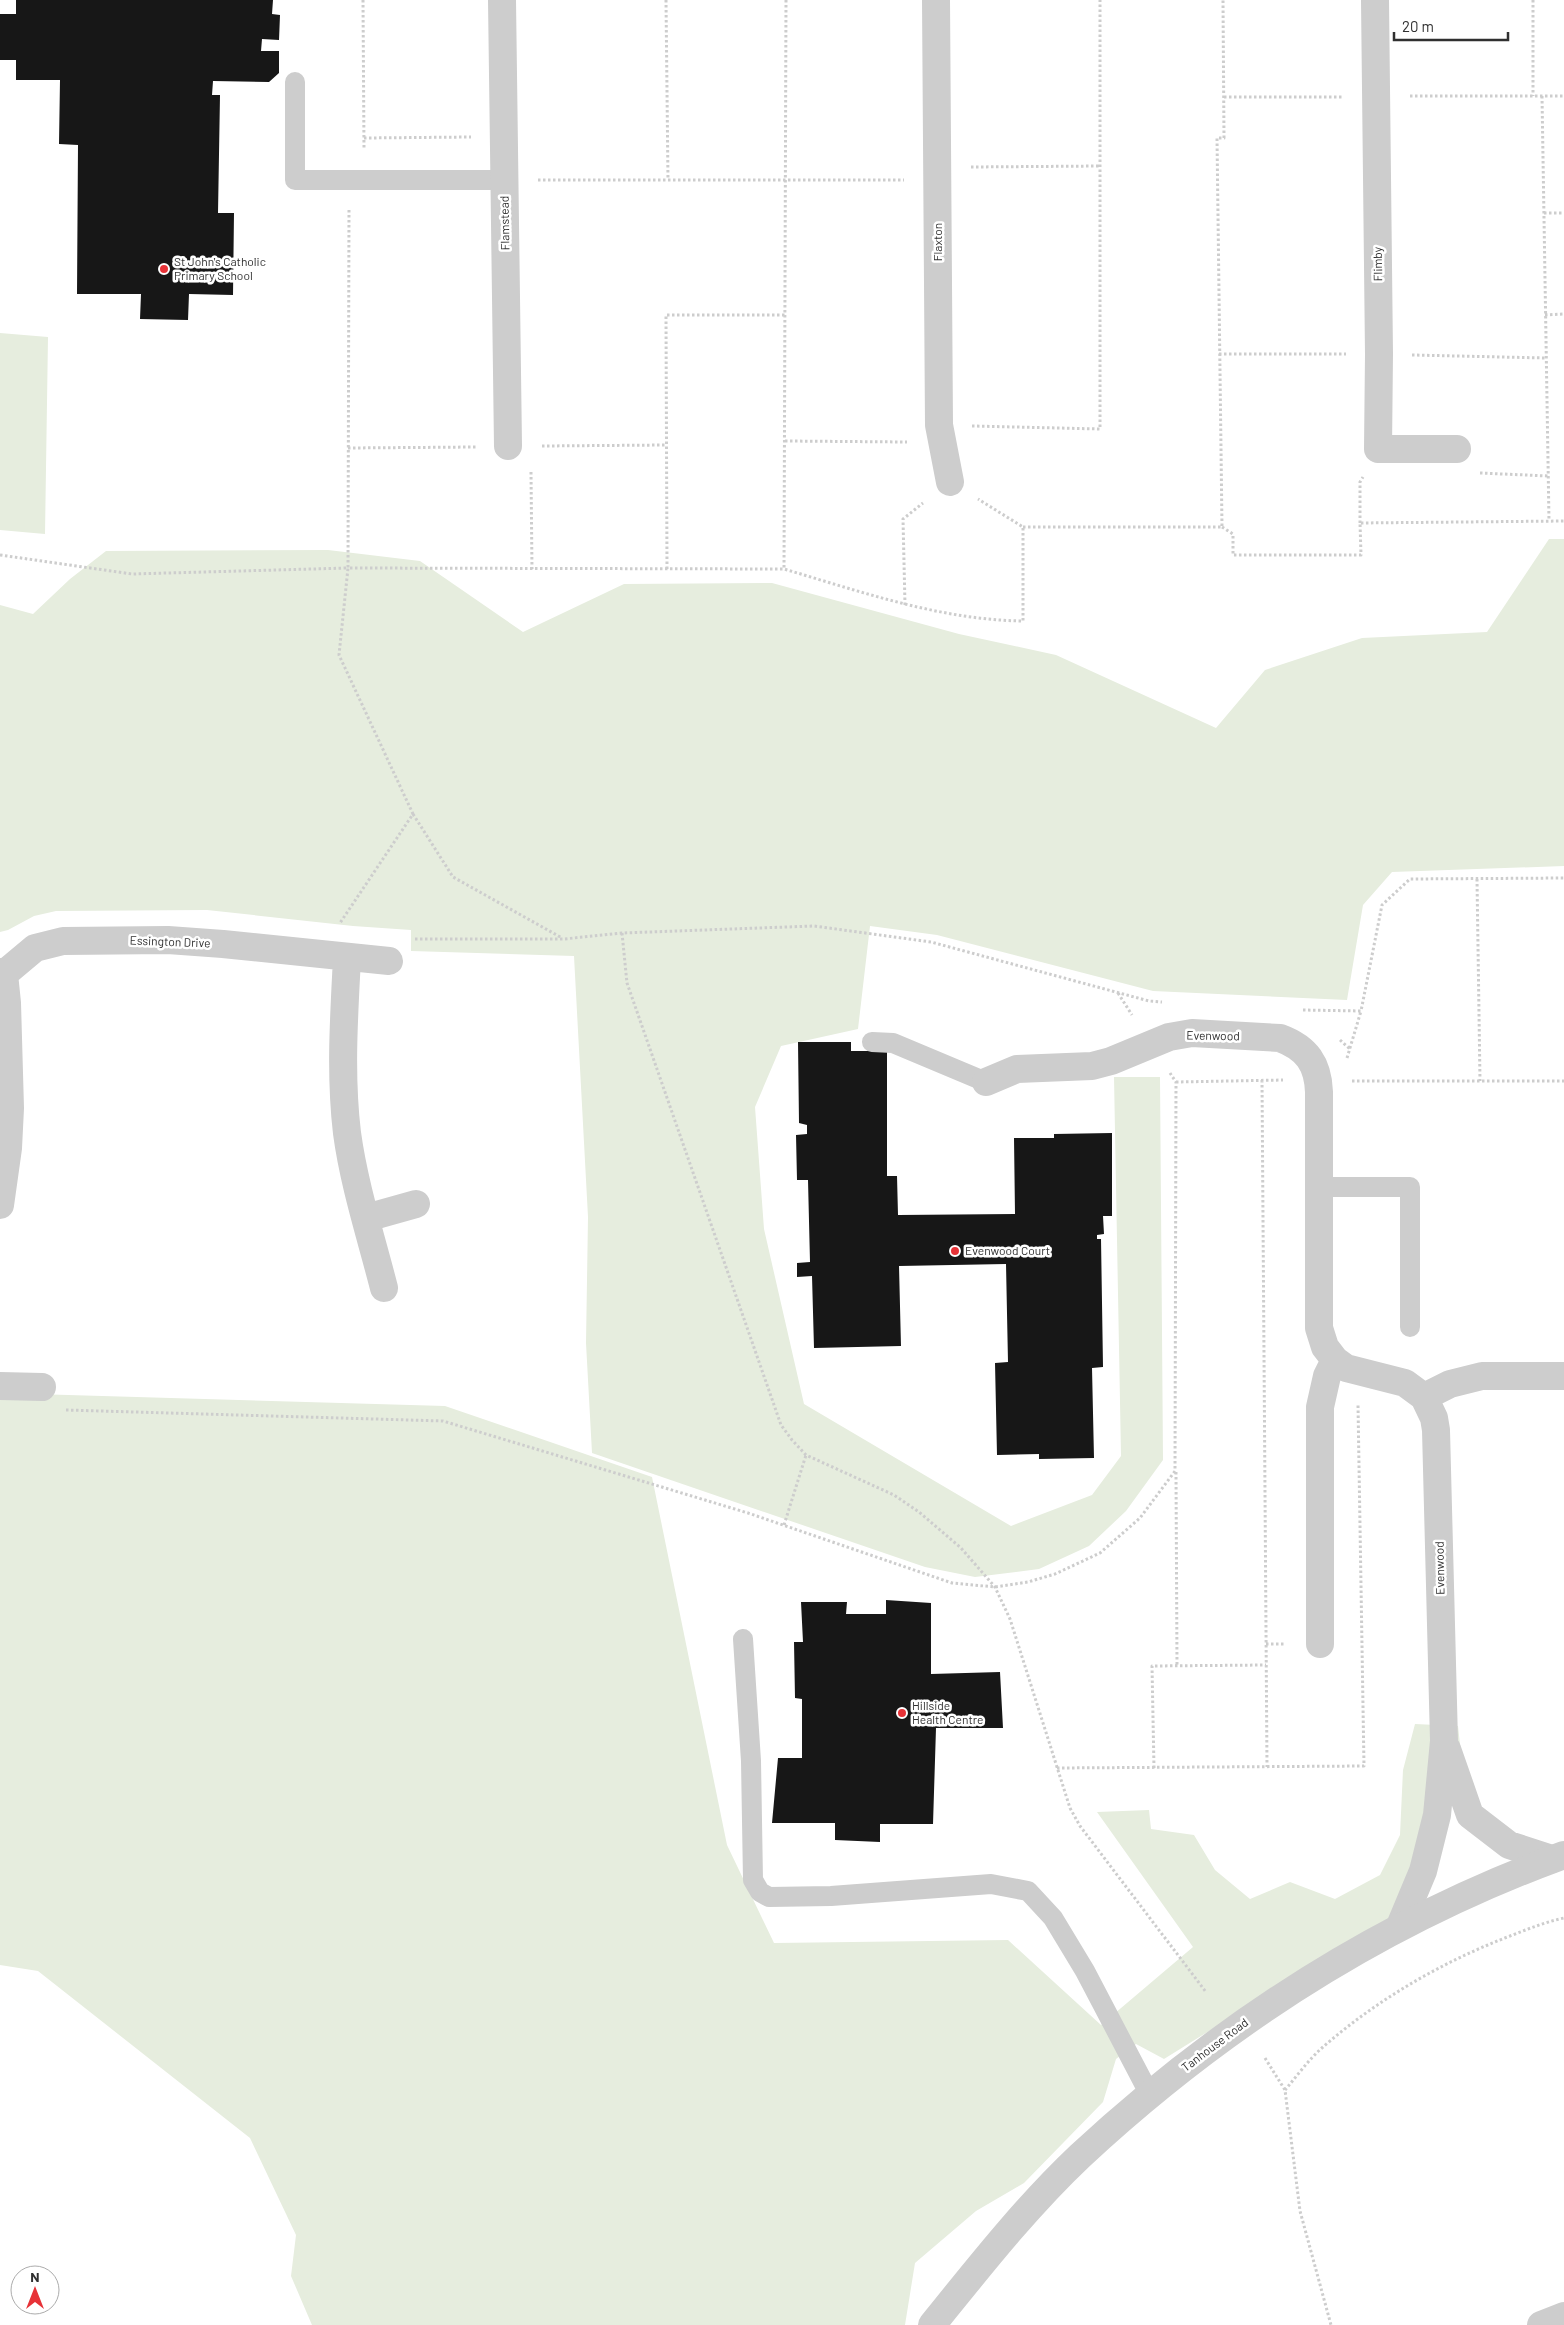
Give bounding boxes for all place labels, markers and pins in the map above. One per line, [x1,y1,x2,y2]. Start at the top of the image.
place label: St John's Catholic Primary School [174,254,266,282]
marker: St John's Catholic Primary School [158,263,170,275]
place label: Evenwood Court [965,1243,1050,1257]
marker: Evenwood Court [949,1245,961,1257]
place label: Hillside Health Centre [912,1698,984,1726]
marker: Hillside Health Centre [896,1707,908,1719]

